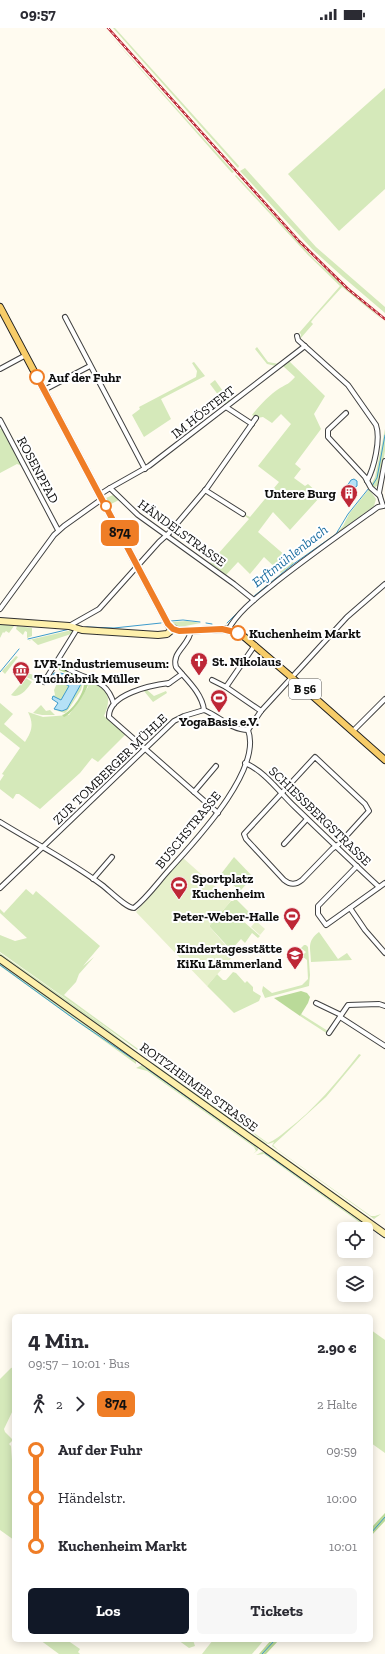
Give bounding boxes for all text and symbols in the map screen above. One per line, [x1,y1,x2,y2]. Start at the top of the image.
text: 09:57 [20,5,56,23]
marker: Auf der Fuhr [29,369,45,385]
place label: Auf der Fuhr [48,370,122,385]
street label: IM HÖSTERT [168,383,238,441]
street label: ROSENPFAD [14,434,62,506]
building icon: Untere Burg [339,483,359,508]
place label: Untere Burg [265,486,337,501]
street label: HÄNDELSTRASSE [135,496,229,570]
unlabelled marker [100,500,112,512]
line badge: 874 [97,520,143,546]
water label: Erftmühlenbach [249,521,331,591]
text: 874 [109,524,131,541]
marker: Kuchenheim Markt [230,625,246,641]
place label: Kuchenheim Markt [249,626,361,641]
church icon: St. Nikolaus [189,651,209,676]
place label: St. Nikolaus [212,654,281,669]
place label: LVR-Industriemuseum: Tuchfabrik Müller [34,656,169,686]
museum icon: LVR-Industriemuseum: Tuchfabrik Müller [11,660,31,685]
road number: B 56 [289,679,321,699]
sports icon: YogaBasis e.V. [209,688,229,713]
street label: ZUR TOMBERGER MÜHLE [50,710,170,827]
place label: YogaBasis e.V. [179,714,259,729]
street label: SCHIESSBERGSTRASSE [266,763,374,869]
street label: BUSCHSTRASSE [152,788,224,872]
place label: Sportplatz Kuchenheim [192,871,266,901]
sports icon: Sportplatz Kuchenheim [169,875,189,900]
sports icon: Peter-Weber-Halle [282,906,302,931]
place label: Peter-Weber-Halle [173,909,280,924]
place label: Kindertagesstätte KiKu Lämmerland [176,941,283,971]
school or university icon: Kindertagesstätte KiKu Lämmerland [285,945,305,970]
street label: ROITZHEIMER STRASSE [137,1039,261,1135]
map controls [337,1222,373,1302]
button: locate [337,1222,373,1258]
button: layers [337,1266,373,1302]
text: 4 Min. [28,1327,89,1354]
text: 2.90 € [317,1339,357,1357]
text: 09:57 – 10:01 · Bus [28,1356,130,1371]
icon: walk [28,1393,50,1415]
icon: forward [69,1393,91,1415]
text: 874 [105,1395,127,1412]
text: 2 [56,1397,63,1412]
text: 2 Halte [317,1397,357,1412]
text: Auf der Fuhr [58,1441,143,1459]
text: 09:59 [326,1443,357,1458]
text: Händelstr. [58,1489,125,1507]
text: 10:00 [327,1491,357,1506]
text: Kuchenheim Markt [58,1537,187,1555]
text: 10:01 [329,1539,357,1554]
button: Los [28,1588,189,1634]
button: Tickets [197,1588,357,1634]

